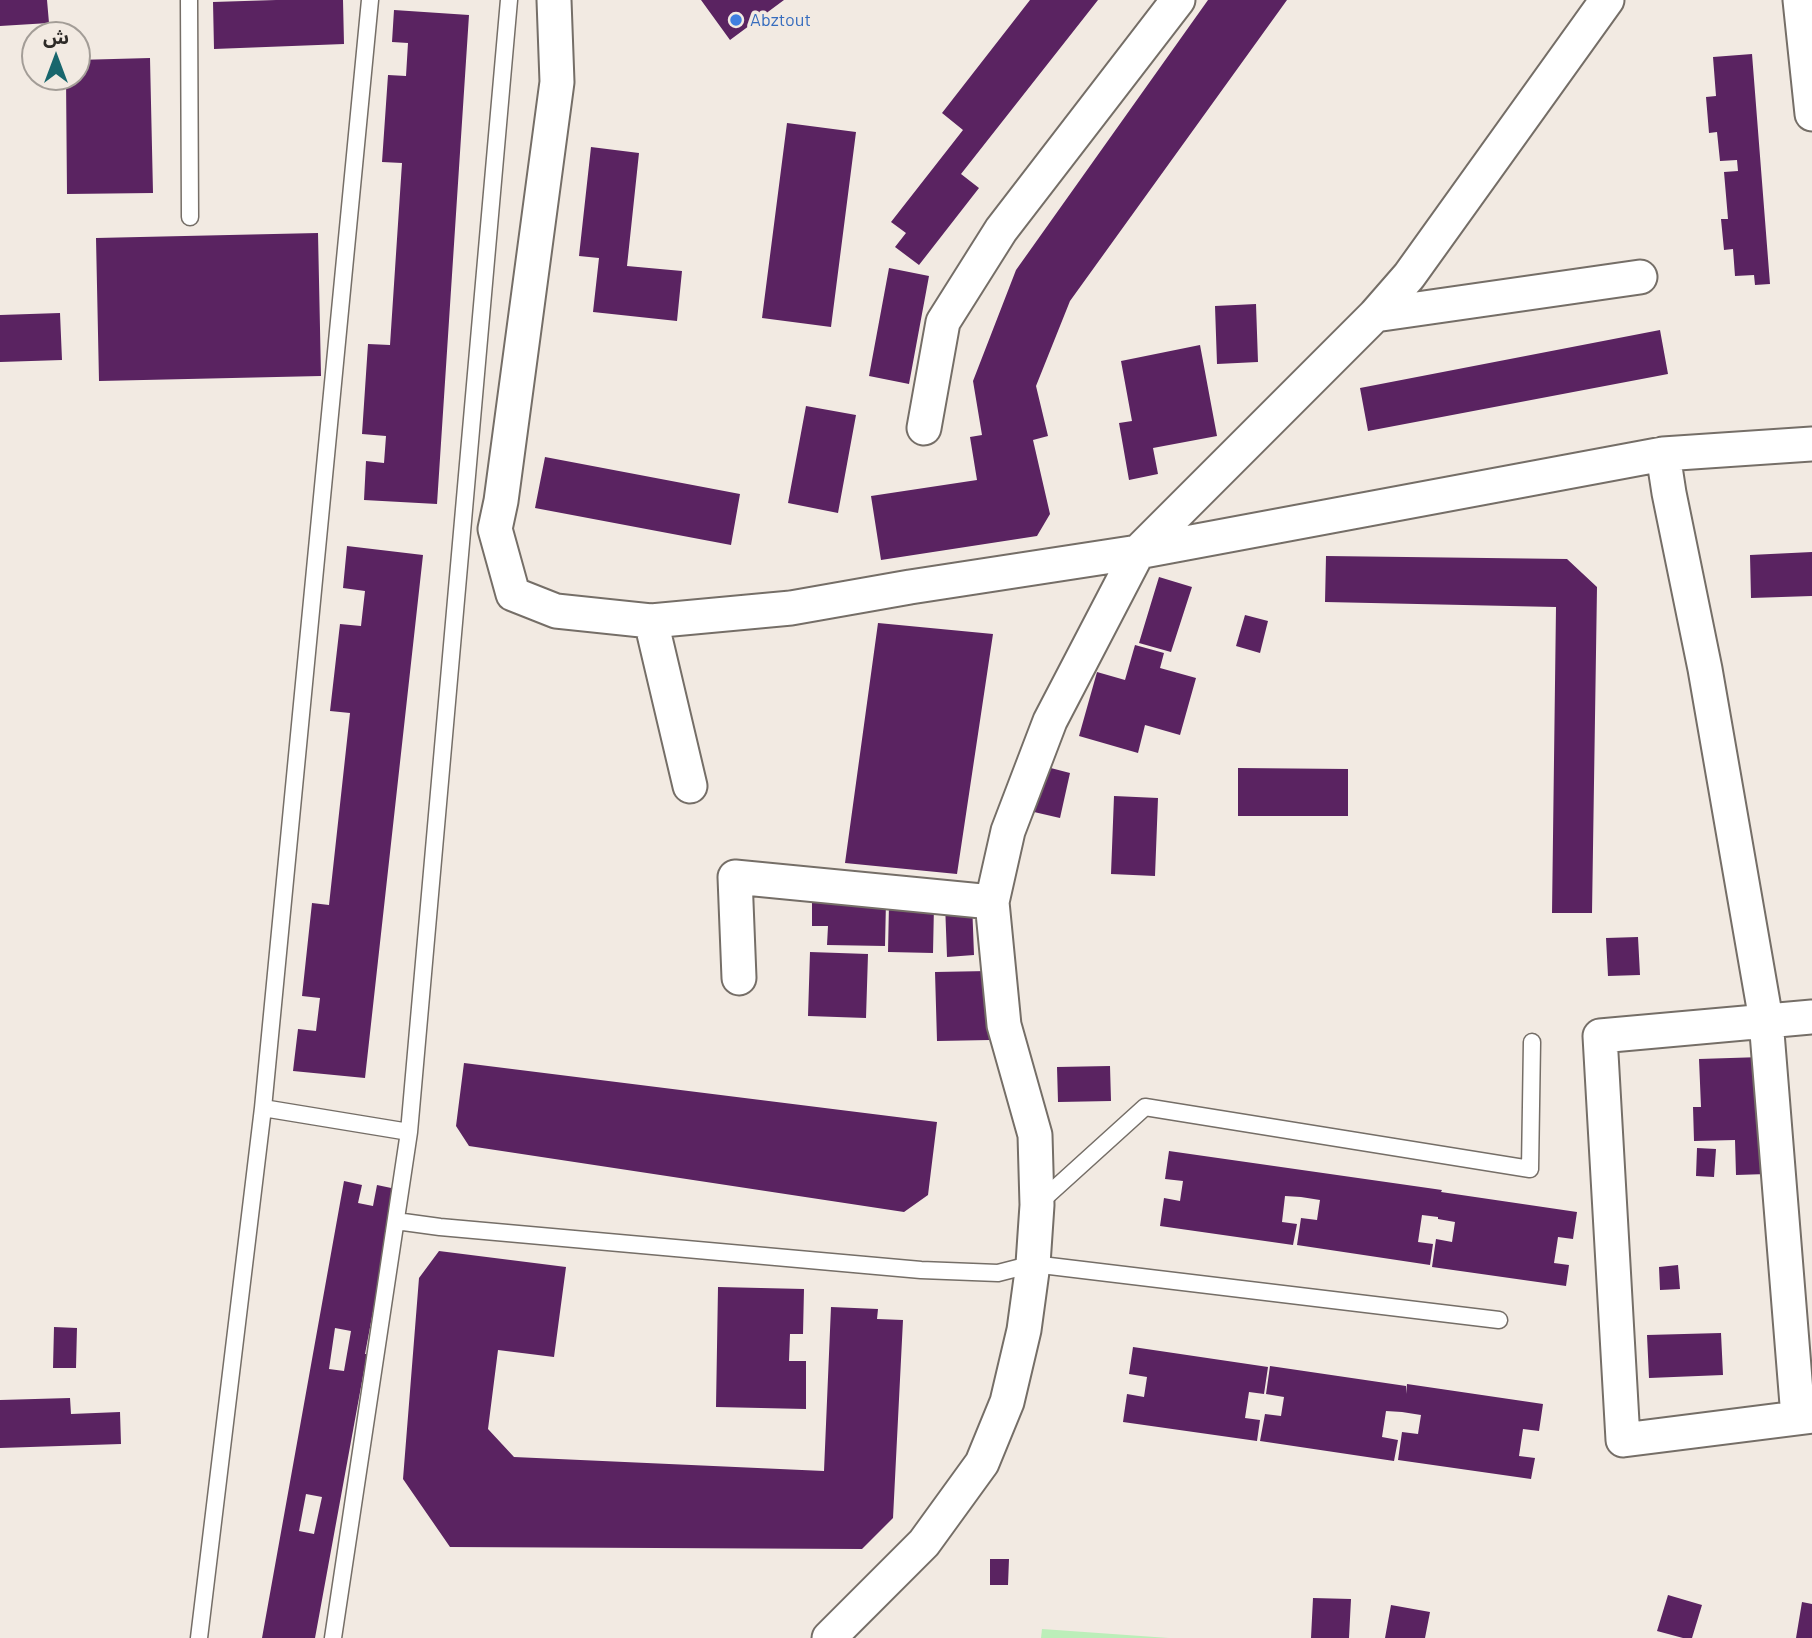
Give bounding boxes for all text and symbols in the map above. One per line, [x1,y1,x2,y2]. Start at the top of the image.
place label: Abztout [750,9,811,31]
marker: Abztout [728,12,744,28]
north arrow [21,21,91,91]
text: ش [43,25,69,48]

